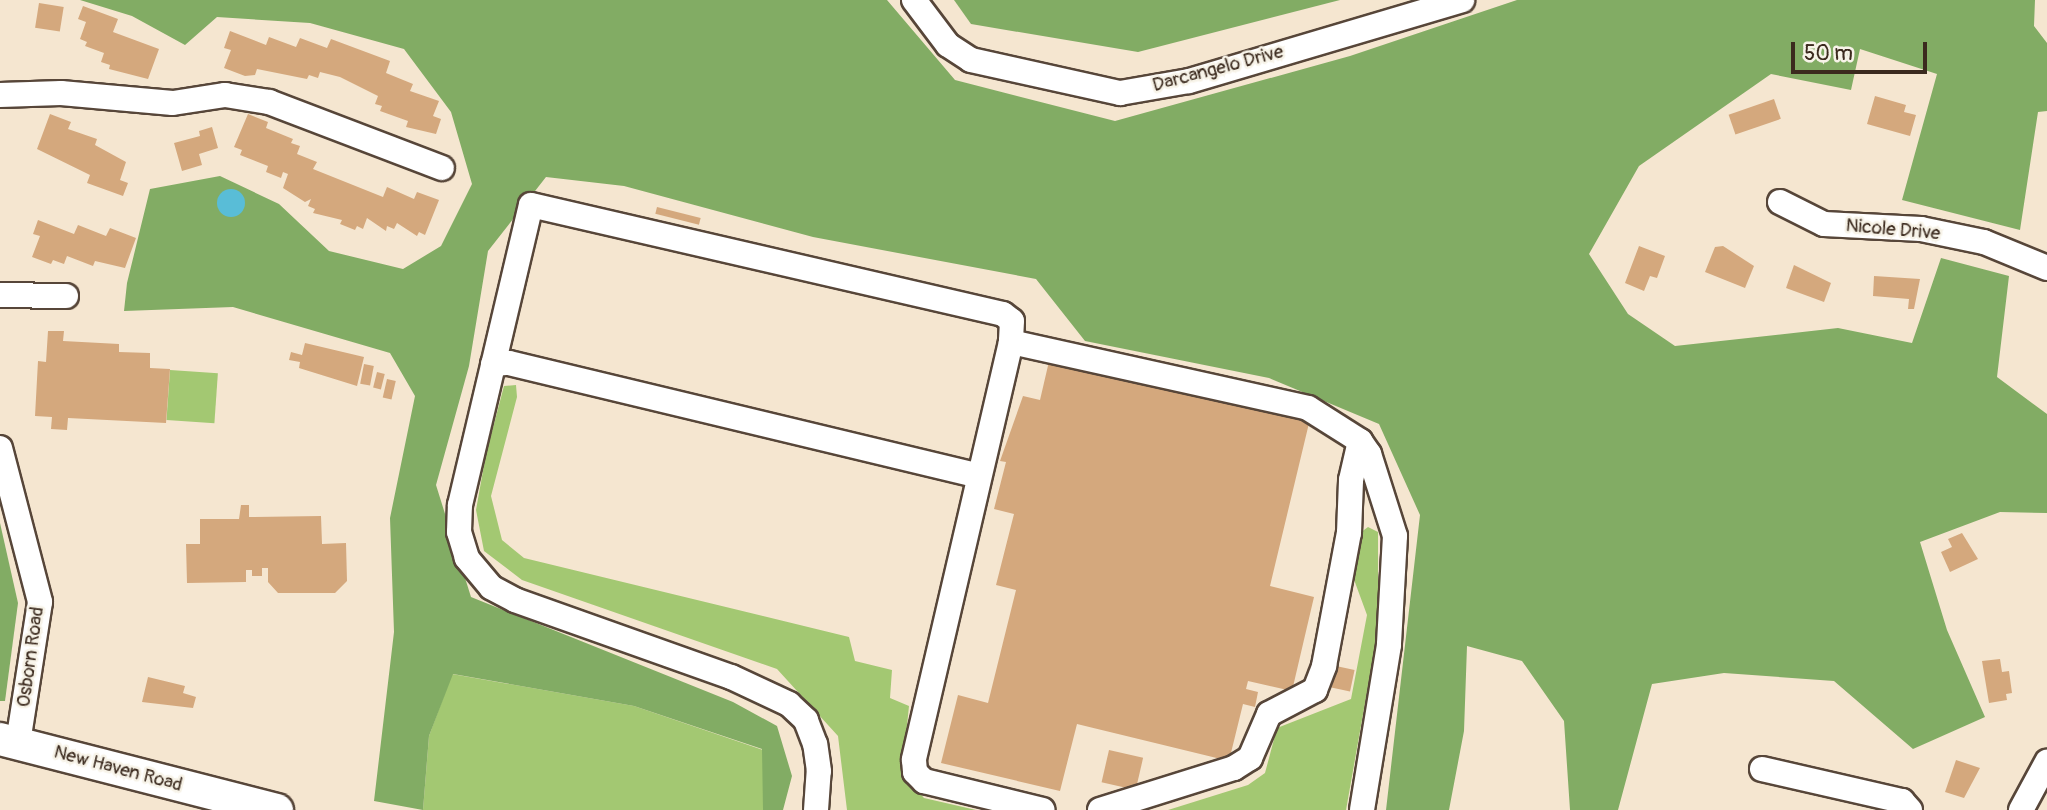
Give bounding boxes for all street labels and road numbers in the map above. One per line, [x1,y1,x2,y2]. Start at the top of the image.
street label: Darcangelo Drive [1150,41,1286,97]
street label: Nicole Drive [1845,215,1941,245]
street label: Osborn Road [13,605,49,709]
street label: New Haven Road [51,741,185,797]

